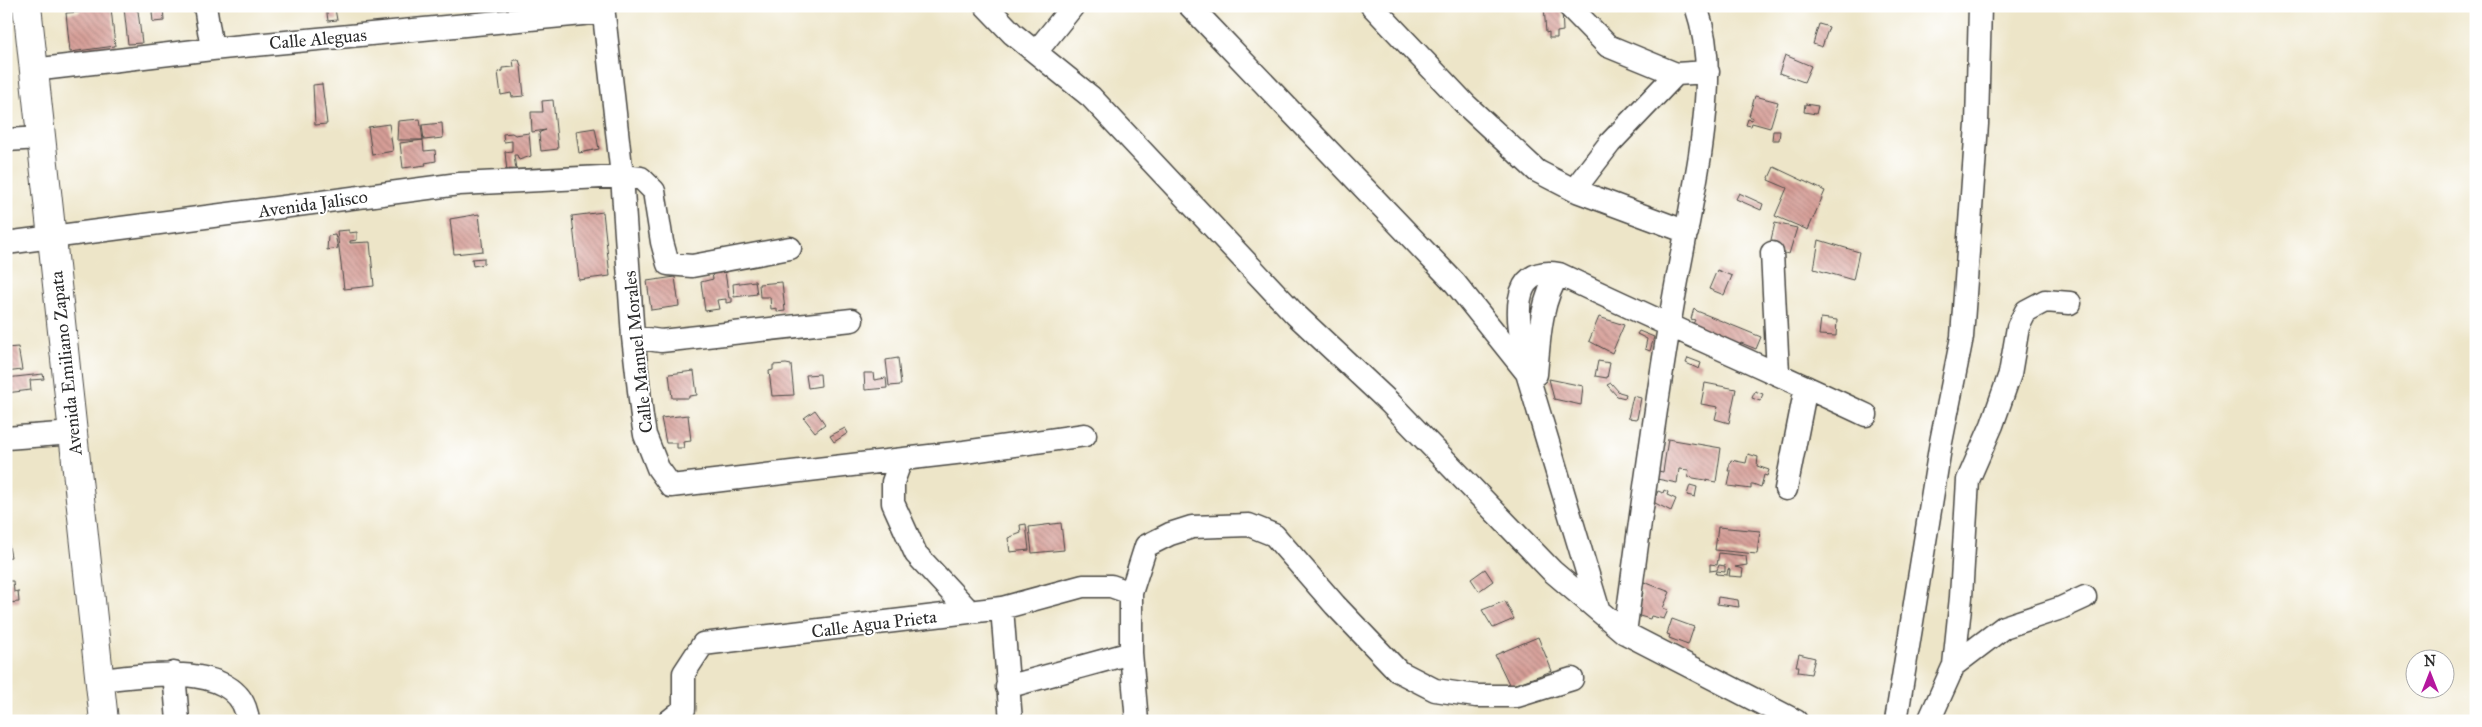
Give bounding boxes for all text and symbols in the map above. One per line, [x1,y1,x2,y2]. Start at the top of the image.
street label: Calle Aleguas [268,24,368,55]
street label: Avenida Jalisco [256,185,369,224]
street label: Avenida Emiliano Zapata [45,269,87,457]
street label: Calle Manuel Morales [619,270,657,434]
street label: Calle Agua Prieta [810,605,938,644]
north arrow [2404,650,2454,700]
text: N [2424,653,2436,670]

